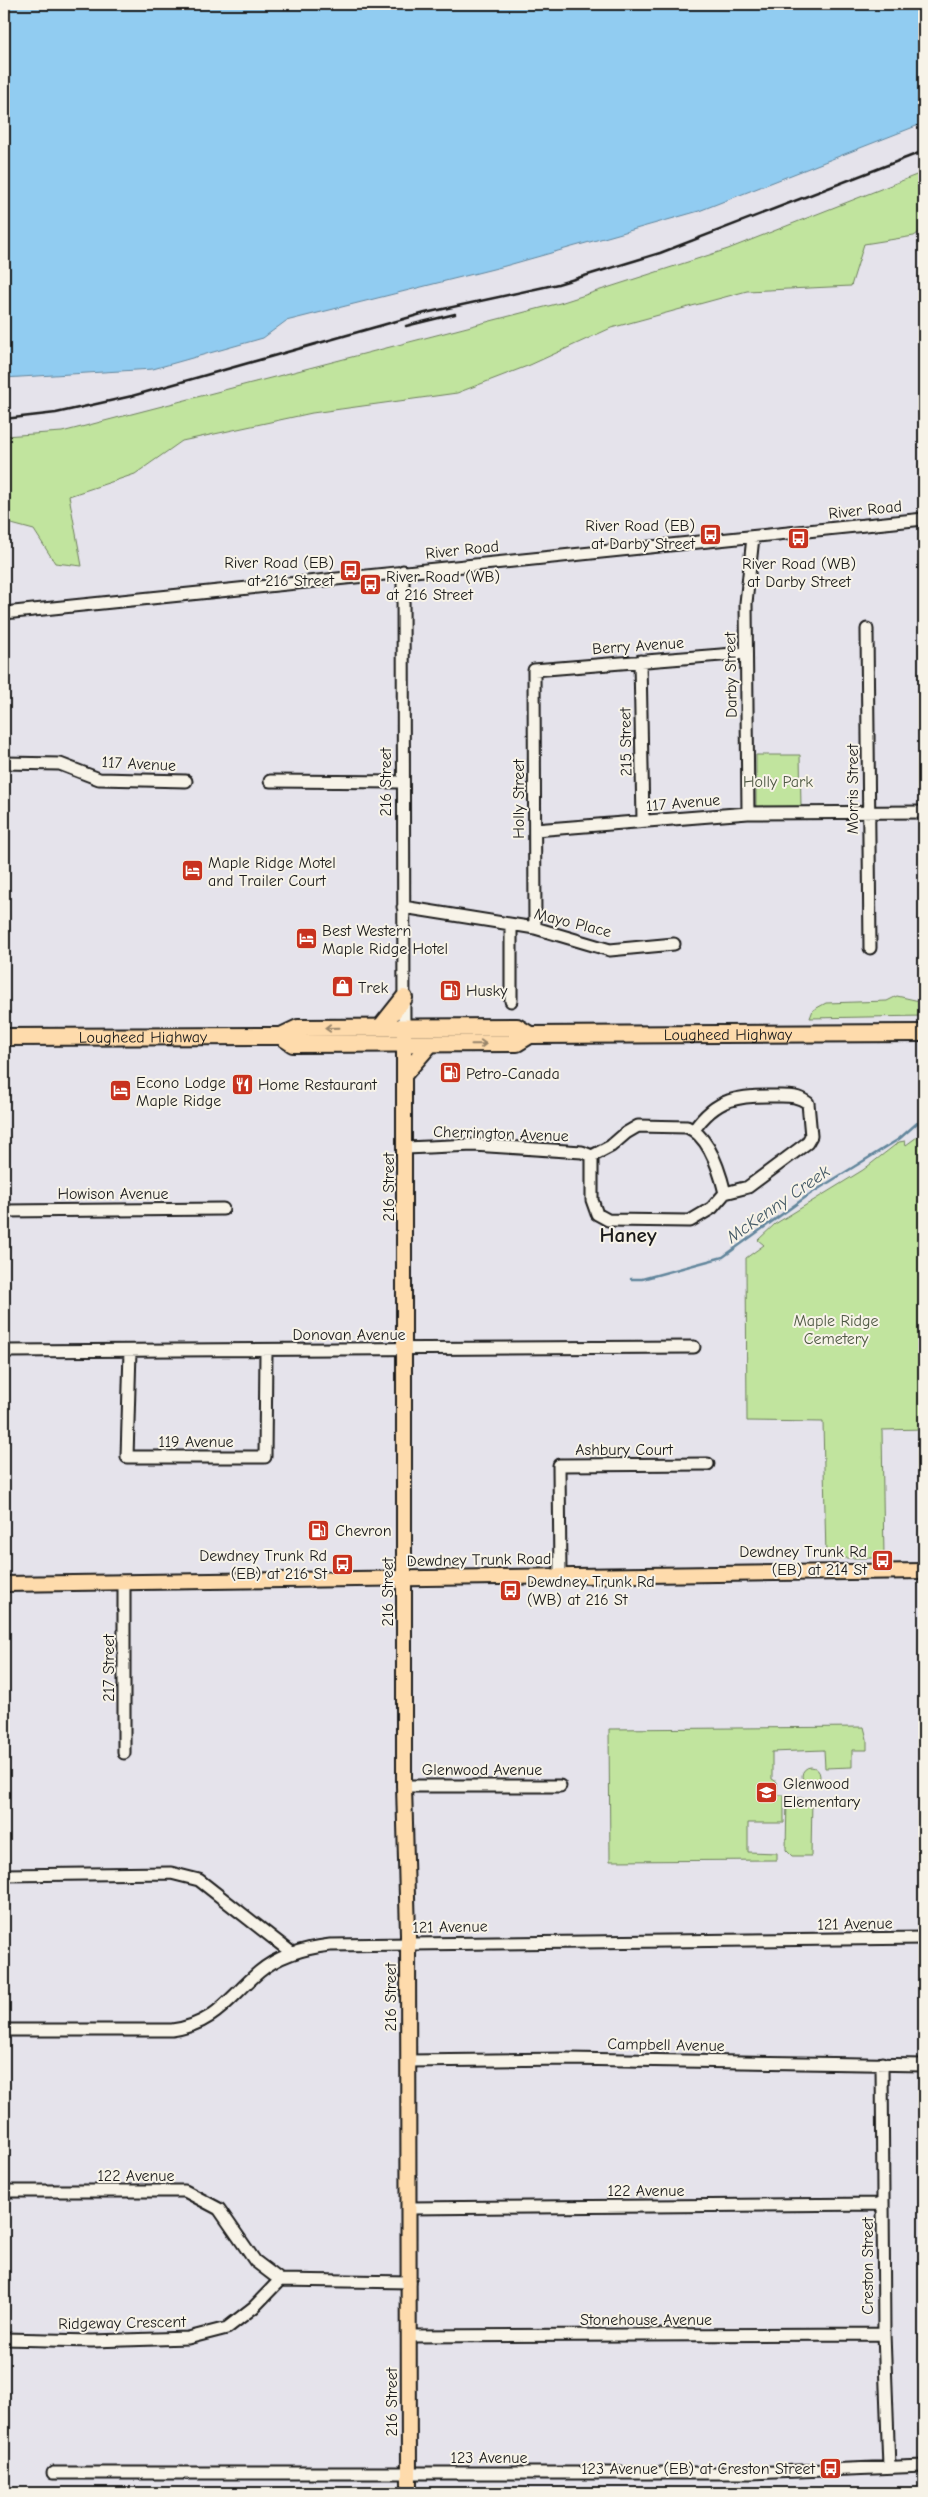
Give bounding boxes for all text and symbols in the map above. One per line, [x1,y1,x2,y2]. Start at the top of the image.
street label: River Road [827,497,903,523]
place label: River Road (EB) at Darby Street [585,517,695,553]
bus stop icon: River Road (EB) at Darby Street [699,522,723,546]
bus stop icon: River Road (WB) at Darby Street [787,527,811,551]
street label: River Road [424,537,500,563]
place label: River Road (EB) at 216 Street [224,554,334,590]
place label: River Road (WB) at Darby Street [742,555,856,591]
bus stop icon: River Road (EB) at 216 Street [338,559,362,583]
place label: River Road (WB) at 216 Street [386,568,500,604]
bus stop icon: River Road (WB) at 216 Street [358,573,382,597]
street label: Darby Street [721,632,741,718]
street label: Berry Avenue [592,634,685,658]
street label: 215 Street [616,707,636,777]
street label: Morris Street [844,743,862,834]
street label: 216 Street [377,747,395,816]
street label: 117 Avenue [101,753,177,775]
street label: Holly Street [510,759,528,839]
park label: Holly Park [743,773,813,791]
street label: 117 Avenue [645,791,721,815]
place label: Maple Ridge Motel and Trailer Court [208,854,336,890]
hotel icon: Maple Ridge Motel and Trailer Court [180,859,204,883]
street label: Mayo Place [532,905,613,941]
place label: Best Western Maple Ridge Hotel [322,922,448,958]
hotel icon: Best Western Maple Ridge Hotel [294,927,318,951]
shop icon: Trek [330,975,354,999]
fuel station icon: Husky [438,978,462,1002]
place label: Trek [358,979,388,997]
place label: Husky [466,982,508,1000]
one-way arrow [324,1023,340,1033]
street label: Lougheed Highway [664,1026,793,1044]
street label: Lougheed Highway [79,1028,208,1047]
one-way arrow [470,1039,487,1049]
fuel station icon: Petro-Canada [438,1061,462,1085]
place label: Petro-Canada [466,1065,560,1083]
restaurant icon: Home Restaurant [230,1072,254,1096]
place label: Econo Lodge Maple Ridge [136,1074,226,1110]
place label: Home Restaurant [258,1076,377,1094]
hotel icon: Econo Lodge Maple Ridge [108,1079,132,1103]
street label: Cherrington Avenue [433,1123,569,1145]
street label: 216 Street [380,1152,398,1221]
water label: McKenny Creek [722,1161,834,1248]
street label: Howison Avenue [57,1185,169,1203]
district label: Haney [600,1223,657,1247]
park label: Maple Ridge Cemetery [793,1312,879,1348]
street label: Donovan Avenue [292,1326,406,1344]
street label: 119 Avenue [158,1433,234,1451]
street label: Ashbury Court [575,1441,673,1459]
fuel station icon: Chevron [307,1518,331,1542]
place label: Chevron [335,1522,392,1540]
place label: Dewdney Trunk Rd (EB) at 214 St [739,1543,867,1579]
place label: Dewdney Trunk Rd (EB) at 216 St [199,1547,327,1583]
bus stop icon: Dewdney Trunk Rd (EB) at 214 St [871,1548,895,1572]
street label: Dewdney Trunk Road [407,1550,551,1570]
bus stop icon: Dewdney Trunk Rd (EB) at 216 St [331,1552,355,1576]
street label: 216 Street [379,1557,397,1626]
place label: Dewdney Trunk Rd (WB) at 216 St [527,1573,655,1609]
bus stop icon: Dewdney Trunk Rd (WB) at 216 St [499,1578,523,1602]
street label: 217 Street [100,1634,118,1702]
street label: Glenwood Avenue [422,1761,542,1779]
place label: Glenwood Elementary [783,1775,861,1811]
school or university icon: Glenwood Elementary [755,1780,779,1804]
street label: 121 Avenue [817,1914,893,1934]
street label: 121 Avenue [412,1917,488,1937]
street label: 216 Street [382,1962,400,2031]
street label: Campbell Avenue [607,2035,725,2055]
street label: 122 Avenue [97,2167,175,2185]
street label: 122 Avenue [607,2182,685,2200]
street label: Creston Street [859,2217,877,2315]
street label: Stonehouse Avenue [580,2311,712,2329]
street label: Ridgeway Crescent [58,2313,186,2333]
street label: 216 Street [383,2367,401,2436]
street label: 123 Avenue [451,2449,527,2467]
bus stop icon: 123 Avenue (EB) at Creston Street [819,2456,843,2480]
place label: 123 Avenue (EB) at Creston Street [581,2460,815,2478]

